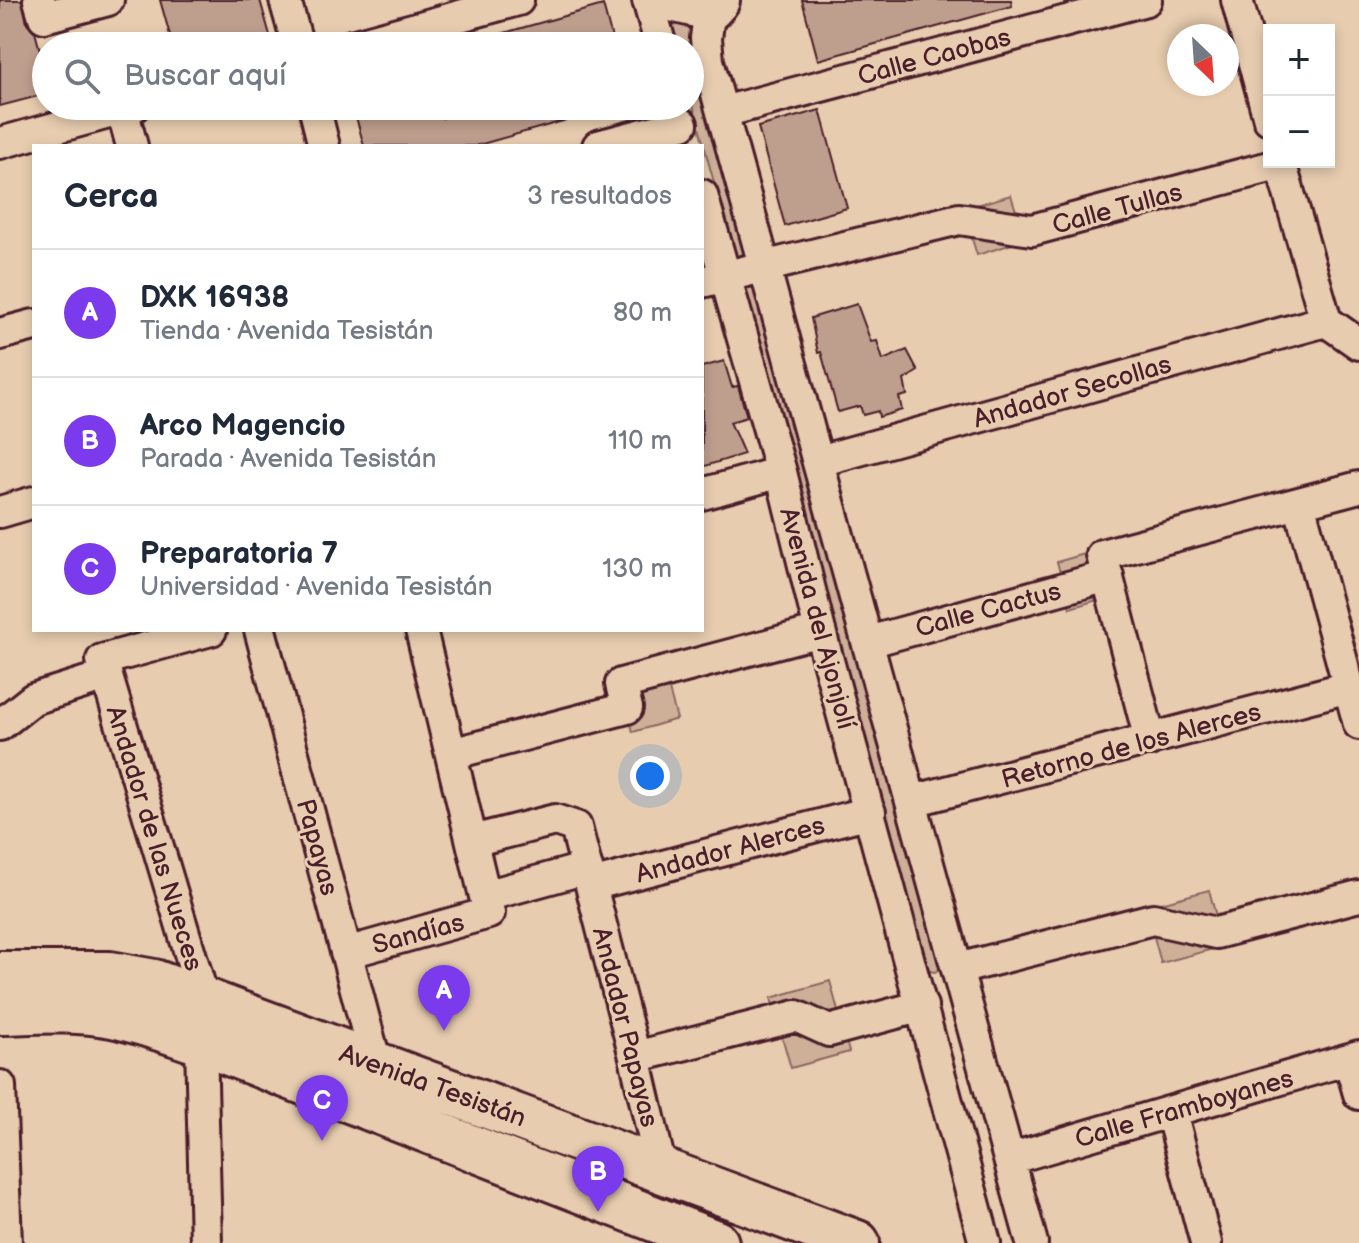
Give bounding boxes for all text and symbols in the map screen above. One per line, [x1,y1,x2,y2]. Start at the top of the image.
street label: Calle Caobas [854,22,1014,93]
north arrow [1167,24,1239,96]
map controls [1263,24,1335,168]
button: + [1263,24,1335,96]
search box [32,32,704,120]
icon: search [60,54,104,98]
text: Buscar aquí [124,58,286,94]
button: − [1263,96,1335,168]
text: Cerca [64,176,159,217]
street label: Calle Tullas [1049,177,1186,242]
text: 3 resultados [527,181,672,212]
text: DXK 16938 [140,280,289,316]
text: A [82,298,98,329]
text: 80 m [613,298,672,329]
text: Tienda · Avenida Tesistán [140,316,434,347]
street label: Andador Secollas [970,349,1175,436]
text: Arco Magencio [140,408,346,444]
text: B [81,426,99,457]
text: 110 m [608,426,672,457]
text: Parada · Avenida Tesistán [140,444,436,475]
street label: Avenida del Ajonjolí [772,504,861,733]
text: Preparatoria 7 [140,536,338,572]
text: C [81,554,99,585]
text: 130 m [602,554,672,585]
text: Universidad · Avenida Tesistán [140,572,492,603]
street label: Calle Cactus [912,576,1065,645]
street label: Retorno de los Alerces [998,697,1265,796]
street label: Andador de las Nueces [98,702,209,975]
your location [630,756,670,796]
street label: Papayas [289,796,344,899]
street label: Andador Alerces [633,810,828,891]
street label: Sandías [369,907,468,962]
street label: Andador Papayas [585,924,664,1131]
pin: A [418,965,470,1031]
street label: Avenida Tesistán [335,1038,530,1135]
street label: Calle Framboyanes [1072,1063,1297,1155]
pin: C [296,1075,348,1141]
pin: B [572,1146,624,1212]

